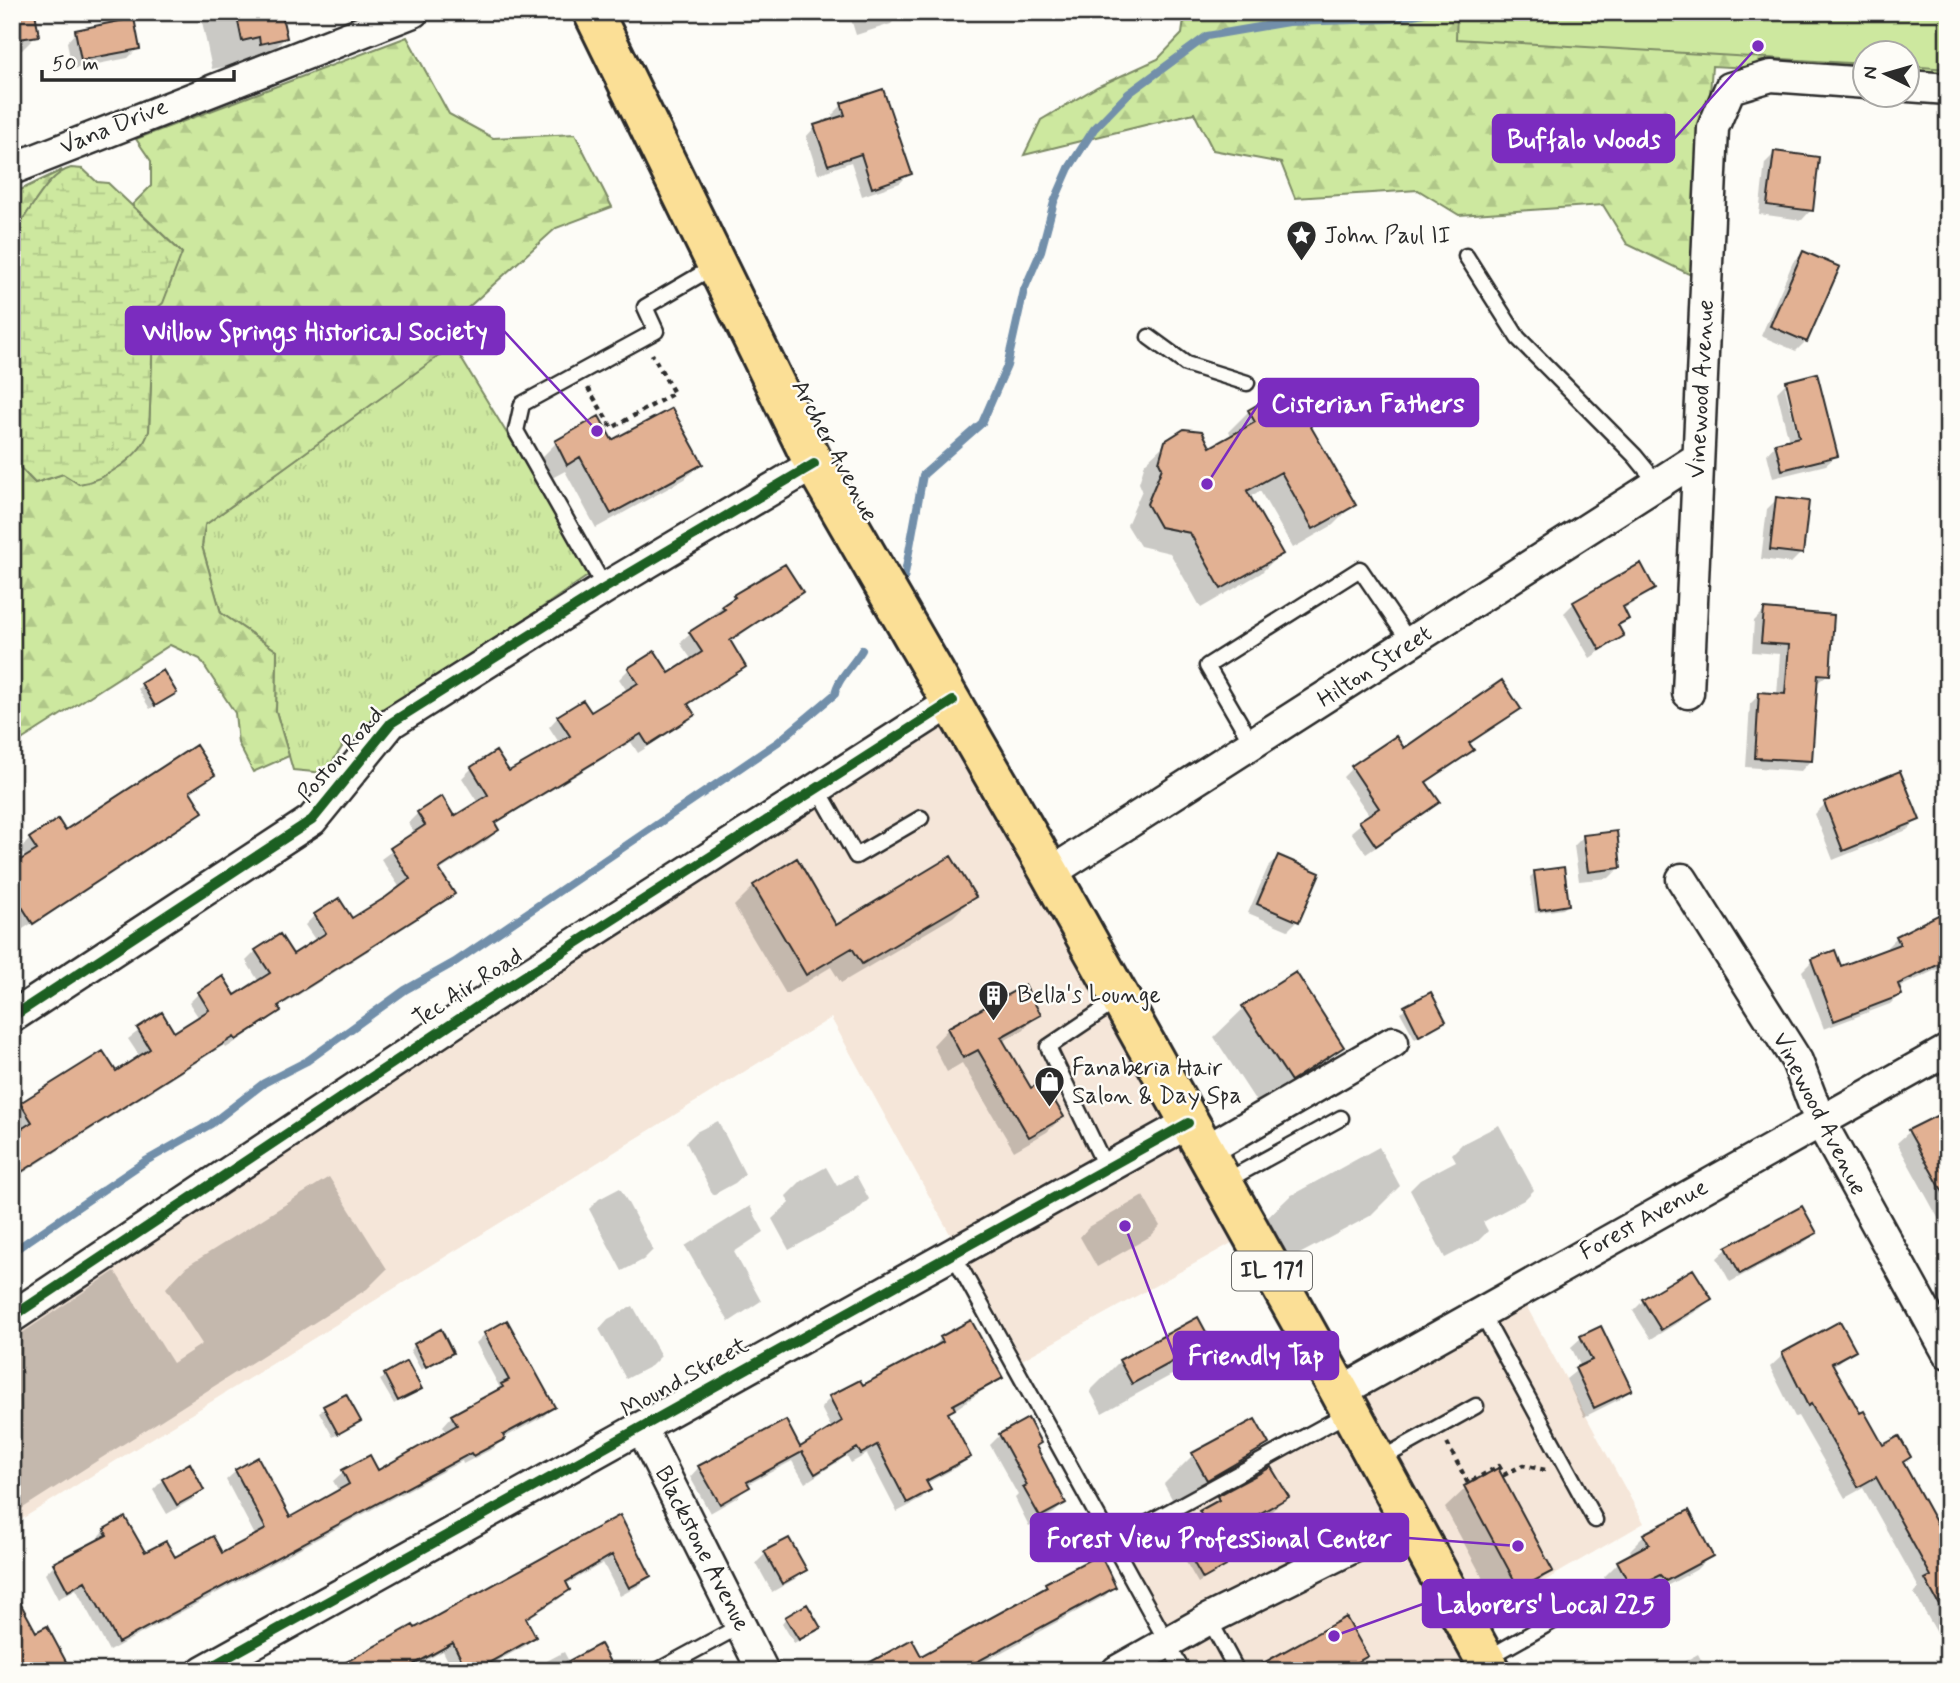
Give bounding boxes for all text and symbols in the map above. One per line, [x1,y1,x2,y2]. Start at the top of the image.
scale bar [42,38,234,82]
north arrow [1852,38,1922,108]
text: 50 m [52,50,99,78]
text: N [1858,65,1884,80]
street label: Vana Drive [55,91,173,163]
callout: Buffalo Woods [1493,115,1674,162]
text: Buffalo Woods [1507,124,1661,158]
place icon: John Paul II [1284,219,1318,263]
place label: John Paul II [1324,221,1451,252]
street label: Vinewood Avenue [1682,299,1722,479]
callout: Willow Springs Historical Society [126,307,504,354]
text: Willow Springs Historical Society [141,316,488,353]
street label: Archer Avenue [784,375,884,527]
callout: Cisterian Fathers [1259,379,1478,426]
text: Cisterian Fathers [1271,388,1465,422]
street label: Hilton Street [1312,618,1438,716]
street label: Poston Road [291,701,391,809]
street label: Tec Air Road [407,941,529,1035]
building icon: Bella's Lounge [977,978,1011,1022]
place label: Bella's Lounge [1017,980,1161,1011]
street label: Vinewood Avenue [1764,1027,1874,1201]
place label: Fanaberia Hair Salon & Day Spa [1072,1053,1242,1112]
shop icon: Fanaberia Hair Salon & Day Spa [1032,1065,1066,1109]
street label: Forest Avenue [1574,1172,1714,1268]
road number: IL 171 [1232,1252,1312,1290]
street label: Mound Street [616,1330,754,1426]
callout: Friendly Tap [1174,1332,1338,1379]
text: Friendly Tap [1188,1340,1324,1374]
street label: Blackstone Avenue [647,1461,757,1637]
callout: Forest View Professional Center [1031,1514,1408,1561]
text: Forest View Professional Center [1047,1523,1392,1557]
callout: Laborers' Local 225 [1423,1580,1669,1627]
text: Laborers' Local 225 [1437,1589,1655,1623]

